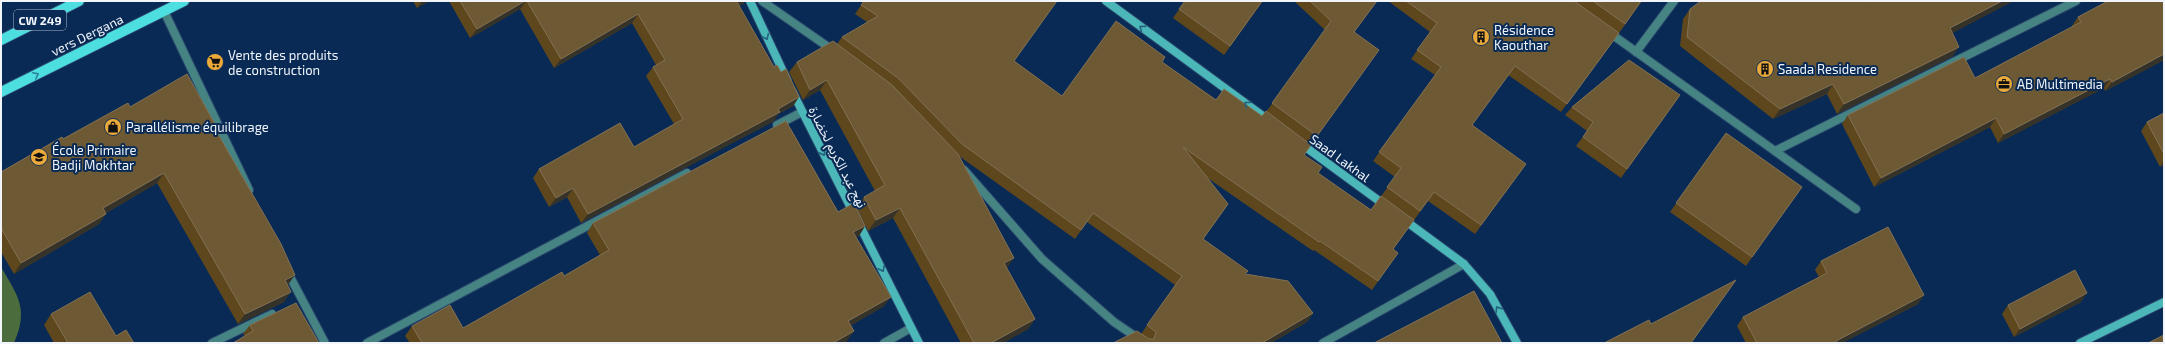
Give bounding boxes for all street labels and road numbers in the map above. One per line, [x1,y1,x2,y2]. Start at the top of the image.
road number: CW 249 [14,10,66,30]
street label: vers Dergana [48,11,126,59]
street label: نهج عبد الكريم لخضارة [803,104,870,212]
street label: Saad Lakhal [1307,131,1373,185]

